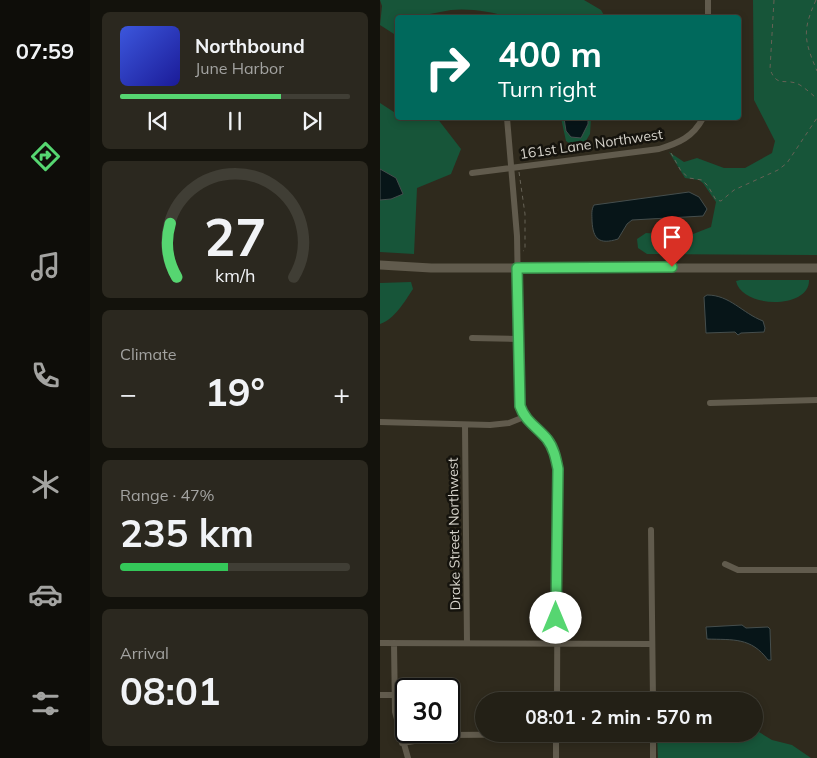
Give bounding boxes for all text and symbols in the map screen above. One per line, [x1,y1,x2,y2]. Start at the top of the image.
text: 400 m [498,32,602,76]
text: Northbound [195,34,305,58]
icon: right [415,35,480,100]
text: 07:59 [16,37,74,65]
text: June Harbor [195,58,284,78]
text: Turn right [498,75,596,103]
icon: previous [144,107,172,135]
icon: pause [221,107,249,135]
icon: next [298,107,326,135]
street label: 161st Lane Northwest [518,125,664,163]
icon: directions [28,139,63,174]
text: 27 [204,204,266,269]
pin [651,216,693,267]
icon: arrive [658,223,686,251]
icon: music [28,249,63,284]
text: km/h [215,264,255,286]
text: Climate [120,344,176,364]
icon: phone [28,358,63,393]
text: 19° [205,368,265,416]
text: − [120,376,137,411]
text: + [333,376,350,411]
street label: Drake Street Northwest [444,457,464,611]
icon: climate [28,467,63,502]
text: Range · 47% [120,485,215,505]
text: 235 km [120,509,254,557]
icon: car [28,577,63,612]
position arrow [529,591,581,643]
text: Arrival [120,643,169,663]
text: 08:01 [120,667,221,715]
speed limit sign: 30 [395,678,460,743]
icon: filters [28,686,63,721]
text: 08:01 · 2 min · 570 m [525,705,713,729]

